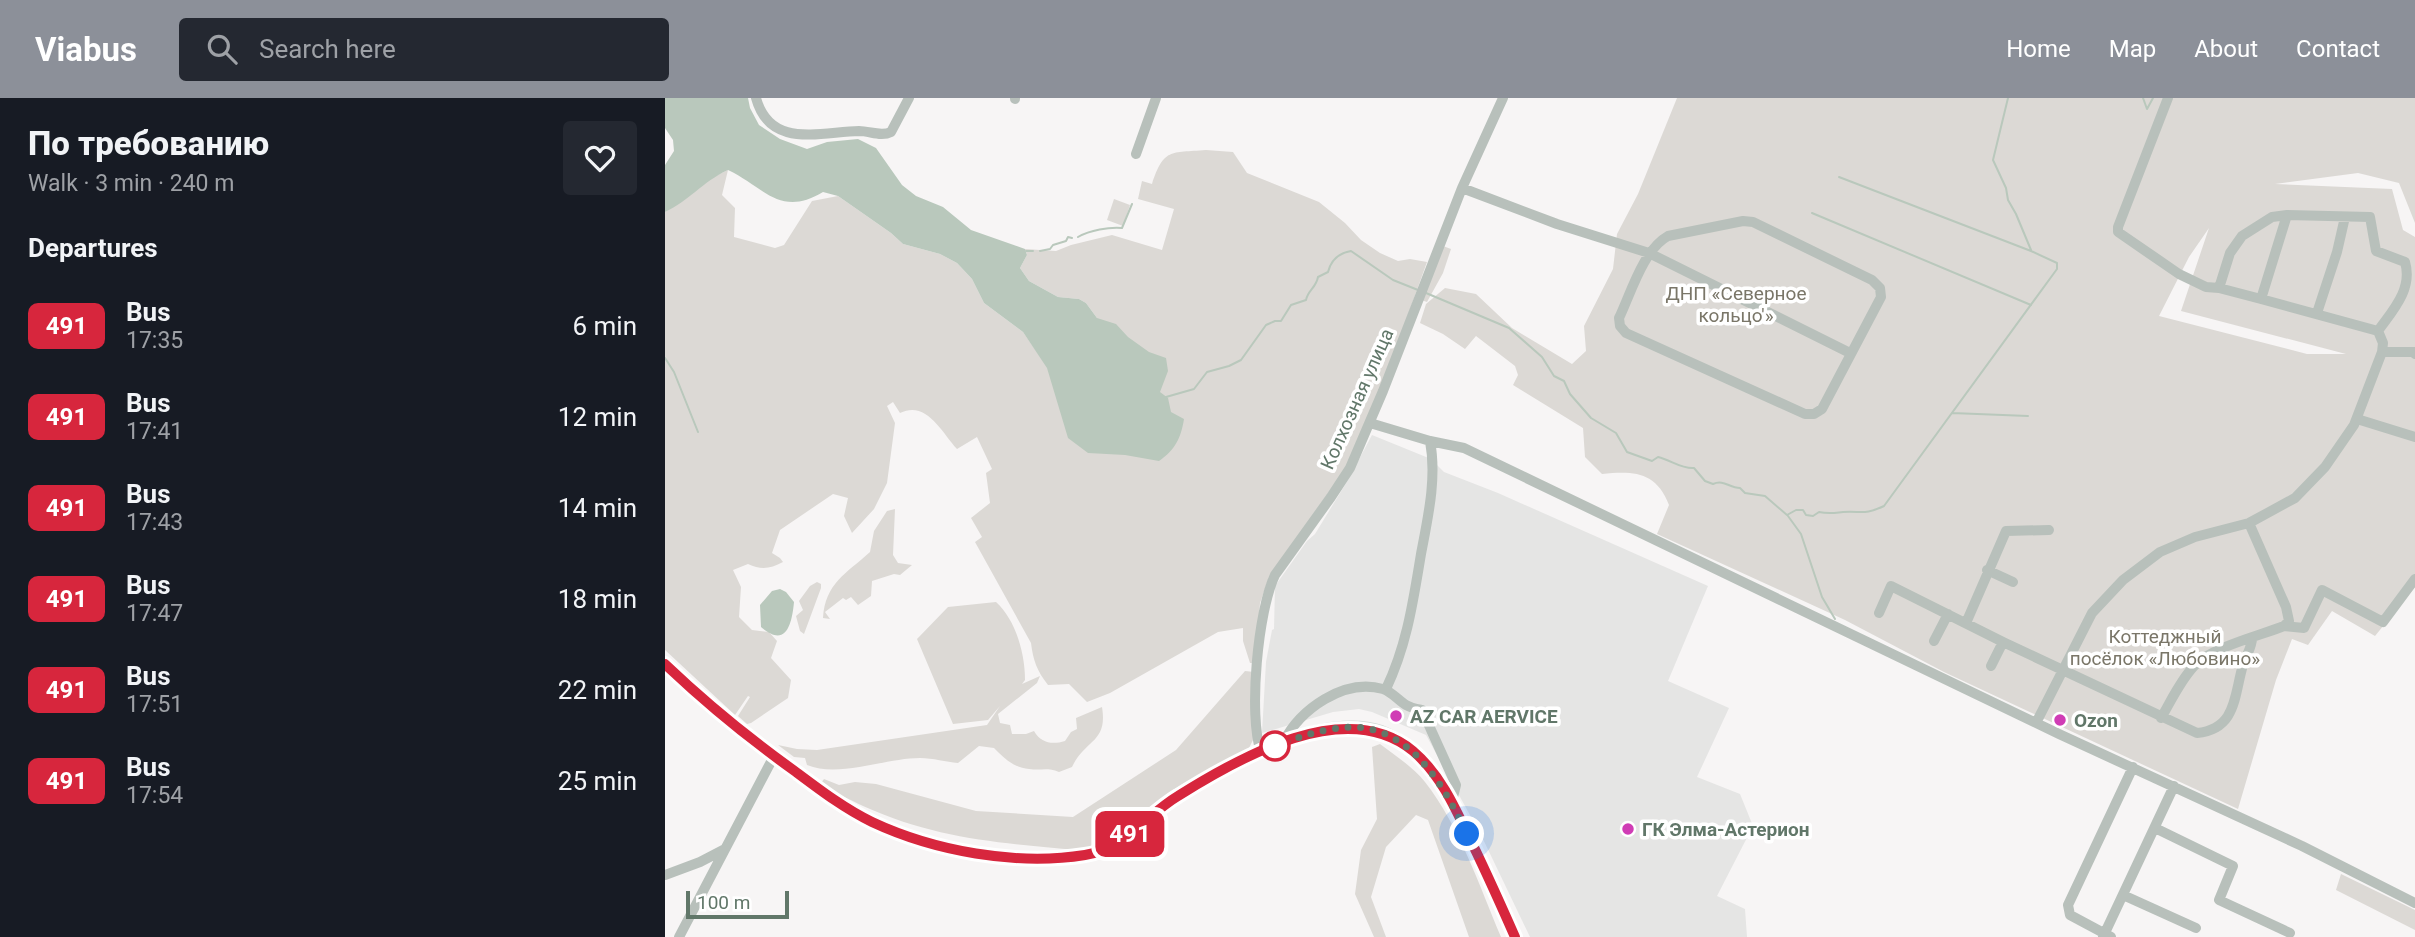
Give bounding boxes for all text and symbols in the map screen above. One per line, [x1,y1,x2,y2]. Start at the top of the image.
search box [179,18,669,81]
text: Viabus [35,30,137,69]
icon: search [203,30,241,68]
text: Search here [259,34,396,64]
text: Home [2006,35,2071,63]
text: Map [2109,35,2156,63]
text: About [2194,35,2258,63]
text: Contact [2296,35,2380,63]
button: heart [563,121,637,195]
text: По требованию [28,124,269,163]
text: Walk · 3 min · 240 m [28,170,234,197]
text: Departures [28,233,158,263]
park label: ДНП «Северное кольцо'» [1666,282,1806,327]
text: Bus [126,297,171,327]
text: 6 min [572,311,637,341]
text: 491 [46,312,87,340]
street label: Колхозная улица [1316,325,1398,473]
text: 17:35 [126,327,183,354]
text: Bus [126,388,171,418]
text: 12 min [558,402,637,432]
text: 491 [46,403,87,431]
text: 17:41 [126,418,183,445]
text: Bus [126,479,171,509]
text: 14 min [558,493,637,523]
text: 491 [46,494,87,522]
text: 17:43 [126,509,183,536]
text: Bus [126,570,171,600]
text: 18 min [558,584,637,614]
text: 491 [46,585,87,613]
text: 17:47 [126,600,183,627]
park label: Коттеджный посёлок «Любовино» [2070,625,2260,670]
text: Bus [126,661,171,691]
text: 22 min [558,675,637,705]
text: 491 [46,676,87,704]
text: 17:51 [126,691,183,718]
place label: AZ CAR AERVICE [1410,705,1558,728]
marker: AZ CAR AERVICE [1388,708,1404,724]
place label: Ozon [2074,709,2118,732]
marker: Ozon [2052,712,2068,728]
unlabelled marker [1260,731,1290,761]
text: Bus [126,752,171,782]
text: 25 min [558,766,637,796]
text: 491 [46,767,87,795]
text: 17:54 [126,782,183,809]
line badge: 491 [1090,811,1170,857]
your location [1449,816,1484,851]
place label: ГК Элма-Астерион [1642,818,1809,841]
text: 491 [1109,820,1151,848]
marker: ГК Элма-Астерион [1620,821,1636,837]
scale bar [686,888,789,920]
text: 100 m [697,891,750,914]

